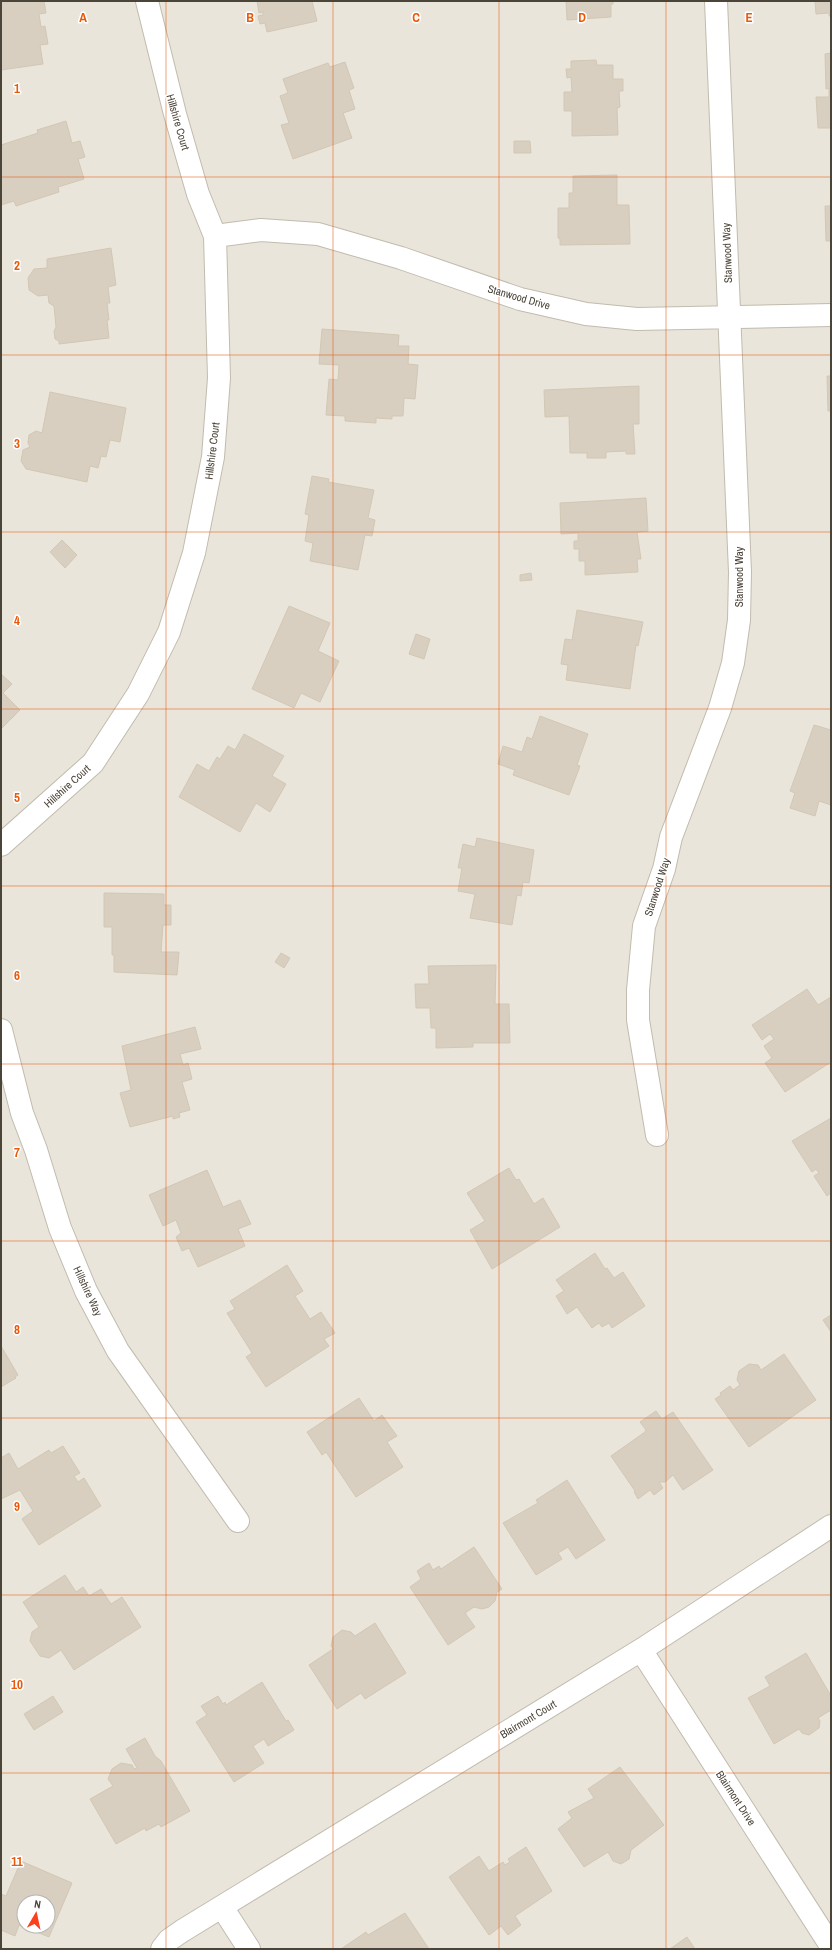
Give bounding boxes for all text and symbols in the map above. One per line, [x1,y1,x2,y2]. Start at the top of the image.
text: A [79,9,87,26]
text: B [246,9,254,26]
text: C [412,9,420,26]
text: D [578,9,586,26]
text: E [745,9,753,26]
text: 1 [14,80,20,97]
street label: Hillshire Court [163,92,193,152]
street label: Stanwood Way [719,222,735,283]
text: 2 [14,257,20,274]
street label: Stanwood Drive [486,281,552,313]
street label: Hillshire Court [202,421,223,480]
text: 3 [14,435,20,452]
street label: Stanwood Way [732,546,746,607]
text: 4 [14,612,20,629]
street label: Hillshire Court [41,761,93,810]
text: 5 [14,789,20,806]
street label: Stanwood Way [641,856,673,918]
text: 6 [14,967,20,984]
text: 7 [14,1144,20,1161]
street label: Hillshire Way [70,1264,106,1319]
text: 8 [14,1321,20,1338]
text: 9 [14,1498,20,1515]
text: 10 [11,1676,23,1693]
street label: Blairmont Court [497,1696,559,1741]
street label: Blairmont Drive [713,1768,759,1828]
text: 11 [11,1853,23,1870]
north arrow [16,1894,56,1934]
text: N [33,1897,42,1912]

